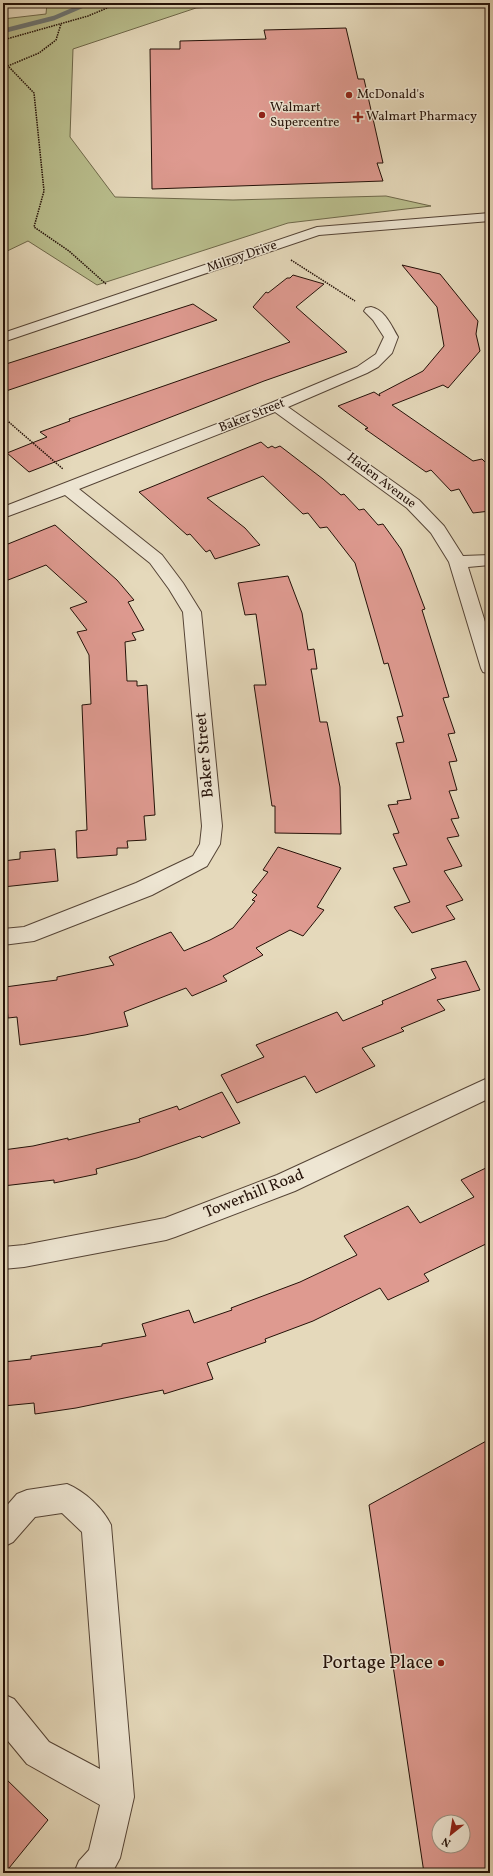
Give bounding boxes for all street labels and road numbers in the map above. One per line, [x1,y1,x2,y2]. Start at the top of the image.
street label: Milroy Drive [204,237,280,277]
street label: Baker Street [216,394,288,437]
street label: Haden Avenue [343,449,419,513]
street label: Baker Street [190,711,220,799]
street label: Towerhill Road [201,1164,307,1224]

